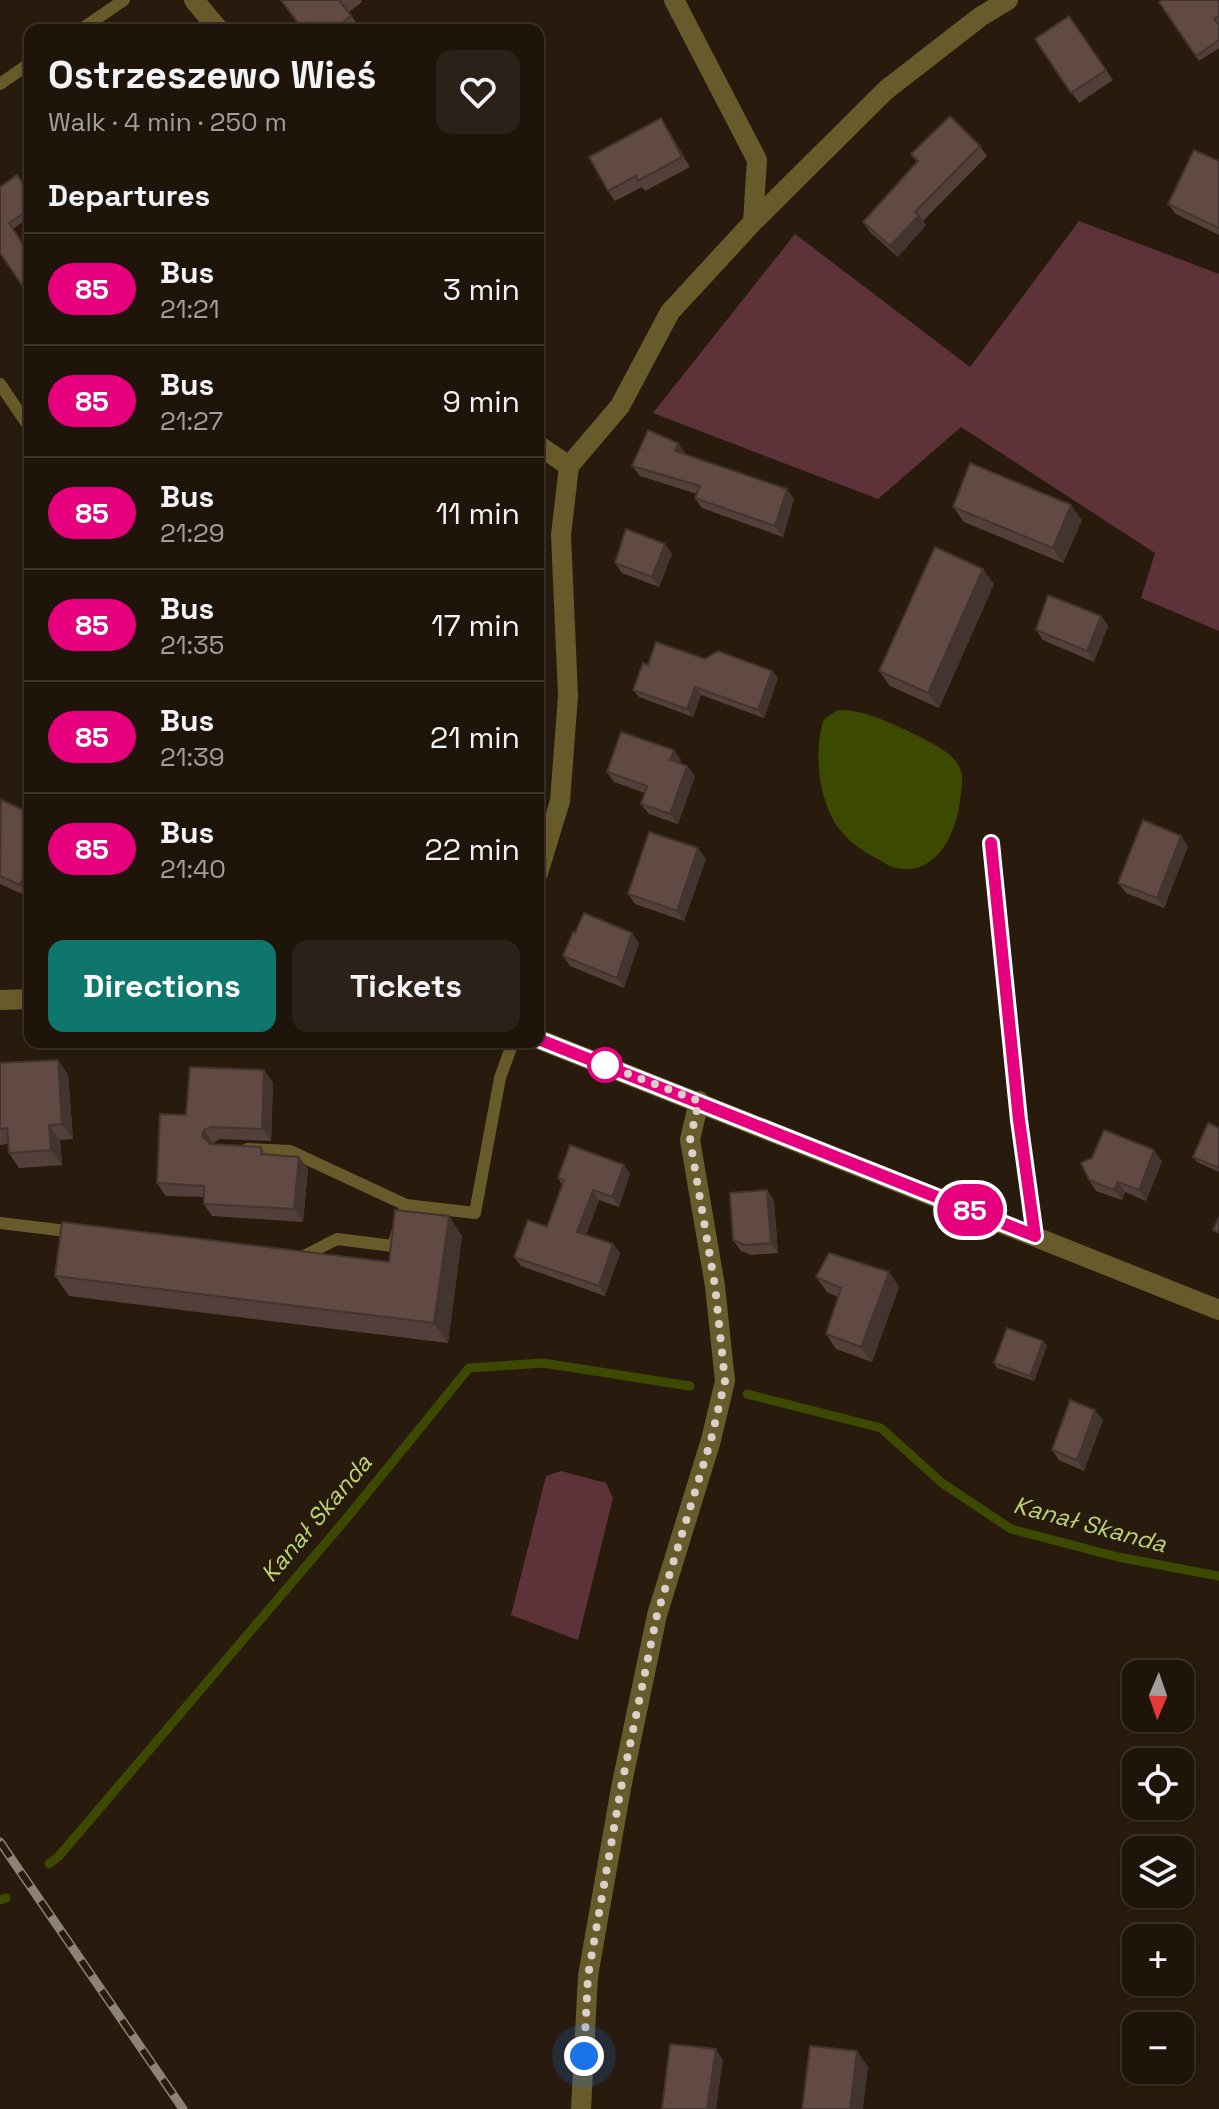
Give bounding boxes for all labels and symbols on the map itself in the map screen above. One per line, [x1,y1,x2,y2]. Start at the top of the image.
unlabelled marker [588,1048,622,1082]
line badge: 85 [934,1184,1006,1236]
water label: Kanał Skanda [254,1448,378,1588]
water label: Kanał Skanda [1010,1489,1170,1559]
north arrow [1122,1660,1194,1732]
your location [564,2036,604,2076]

